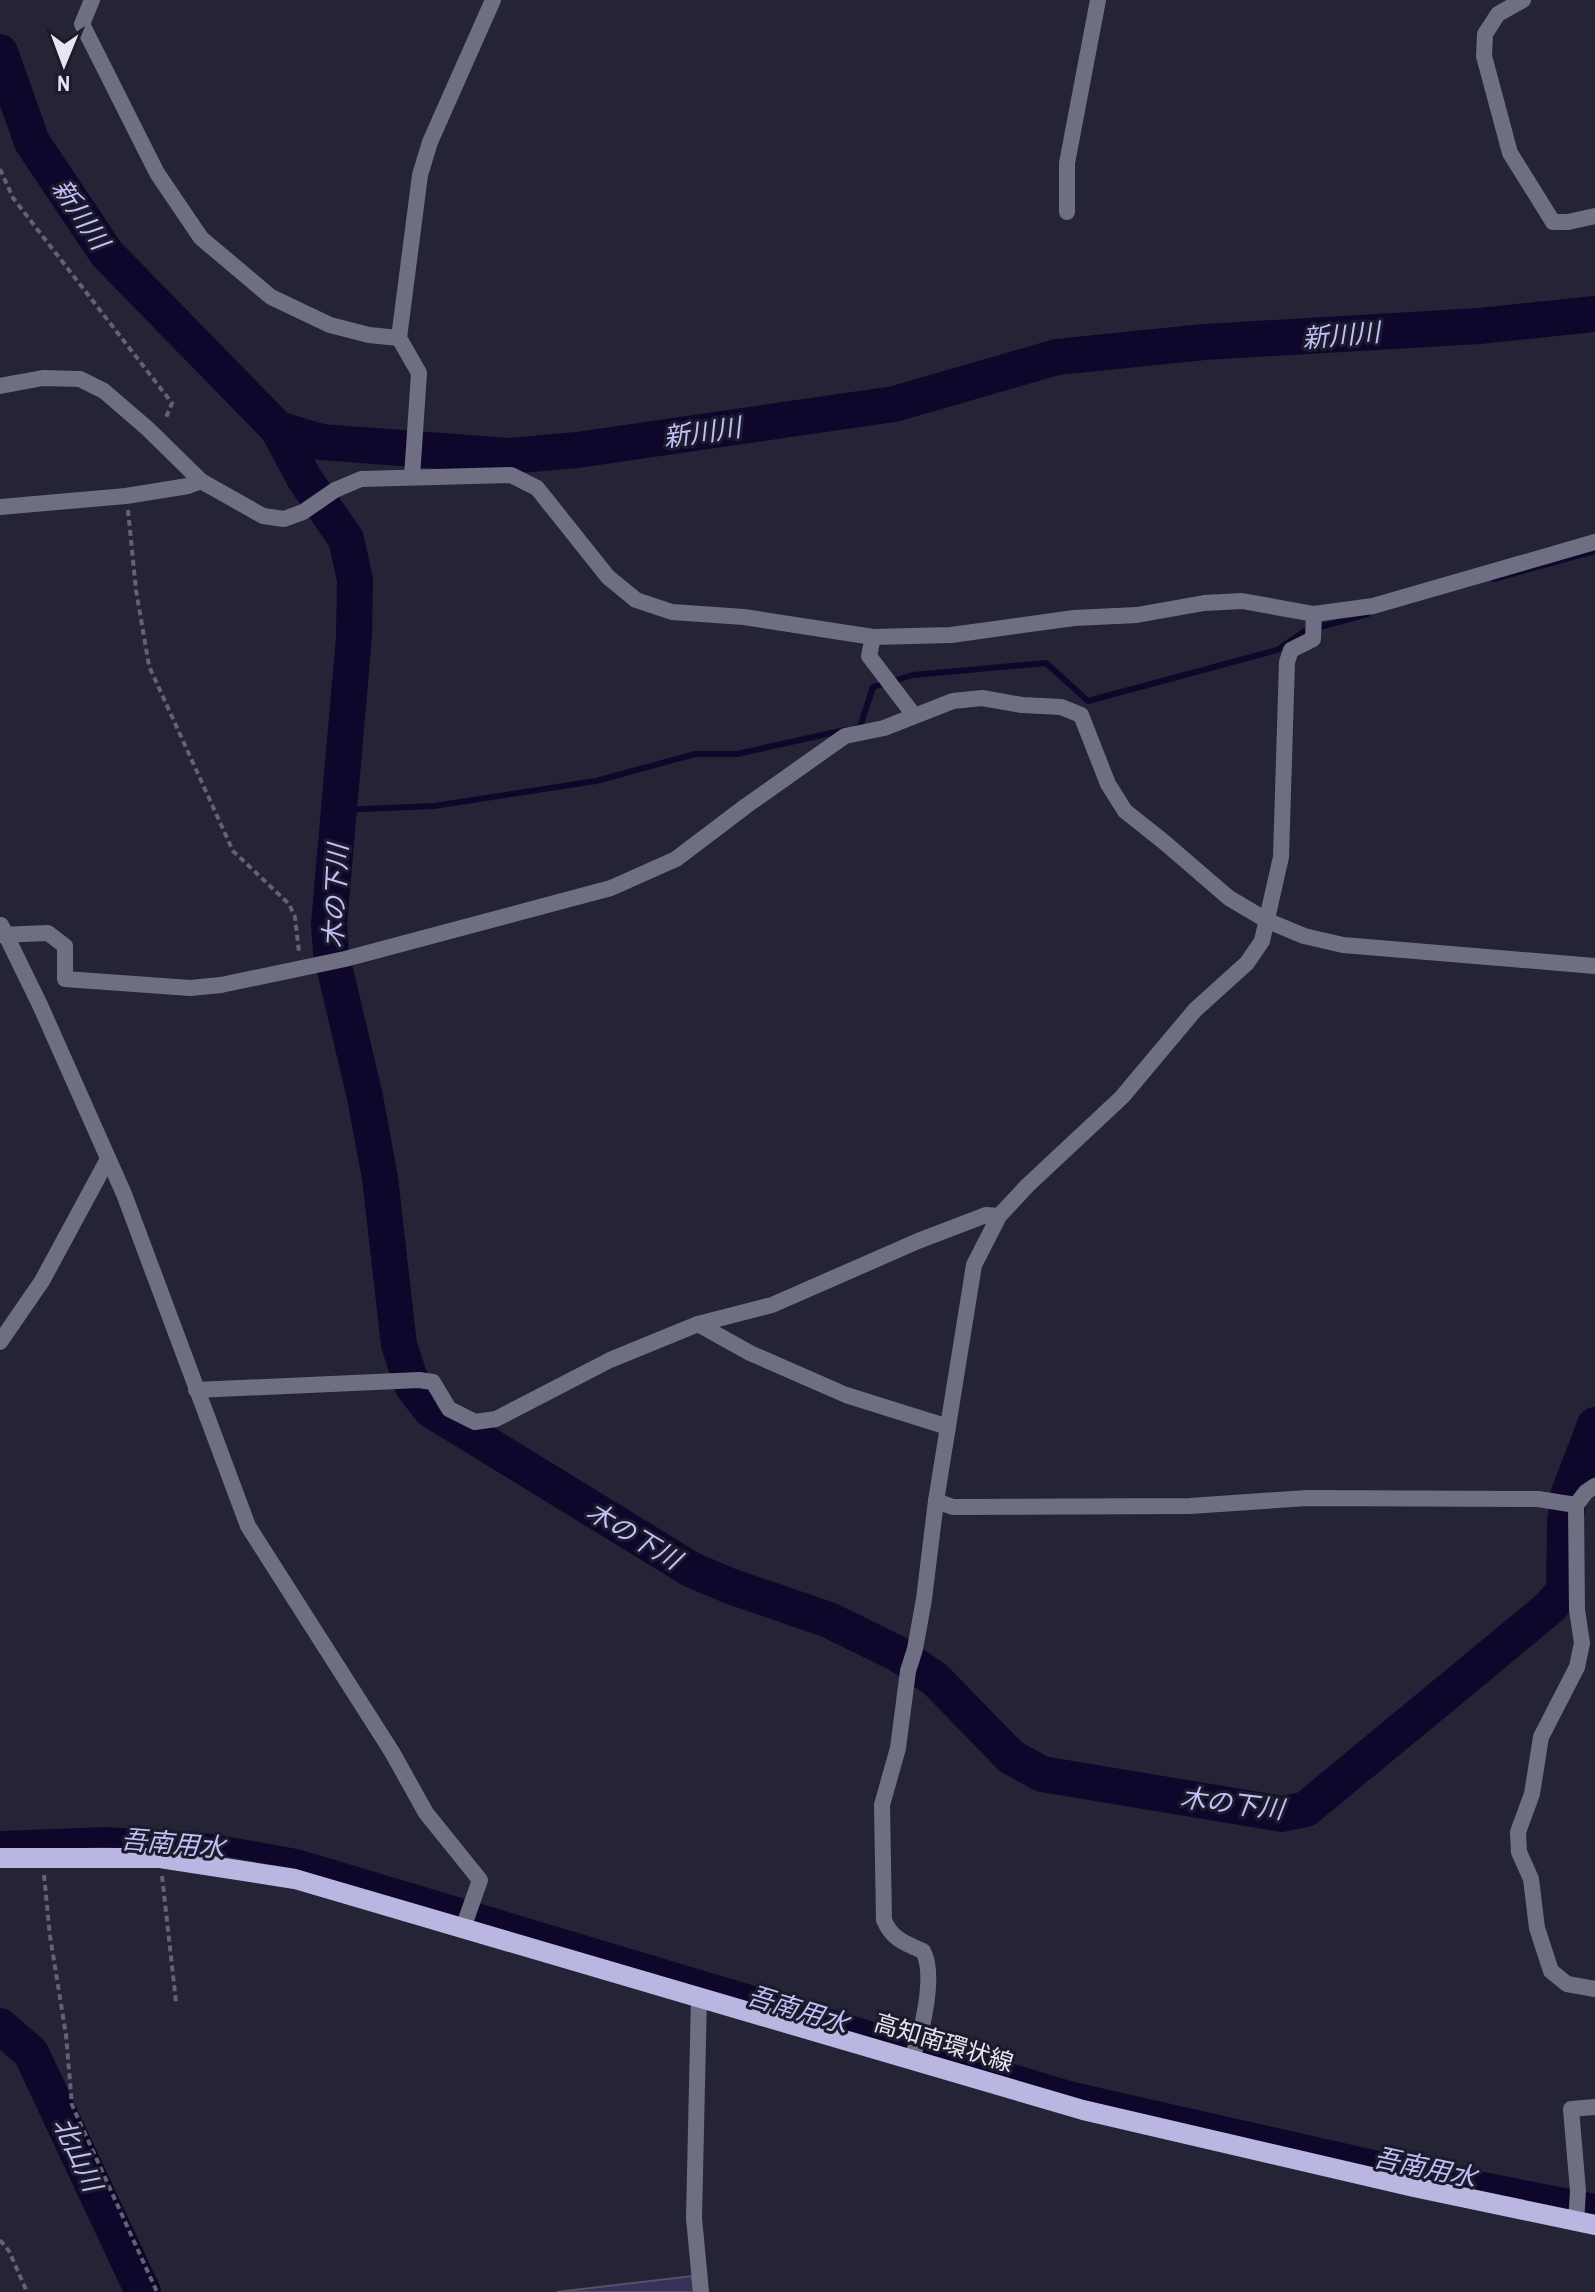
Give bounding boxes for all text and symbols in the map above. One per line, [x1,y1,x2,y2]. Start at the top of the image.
north arrow [24,24,104,104]
text: N [57,69,70,99]
water label: 新川川 [45,172,119,259]
water label: 新川川 [1301,314,1384,356]
water label: 新川川 [661,409,746,455]
water label: 木の下川 [315,840,355,949]
water label: 木の下川 [580,1493,690,1578]
water label: 木の下川 [1178,1779,1289,1827]
water label: 吾南用水 [120,1821,229,1865]
water label: 吾南用水 [743,1977,856,2042]
street label: 高知南環状線 [870,2006,1018,2078]
water label: 北山川 [46,2111,112,2199]
water label: 吾南用水 [1370,2139,1482,2196]

